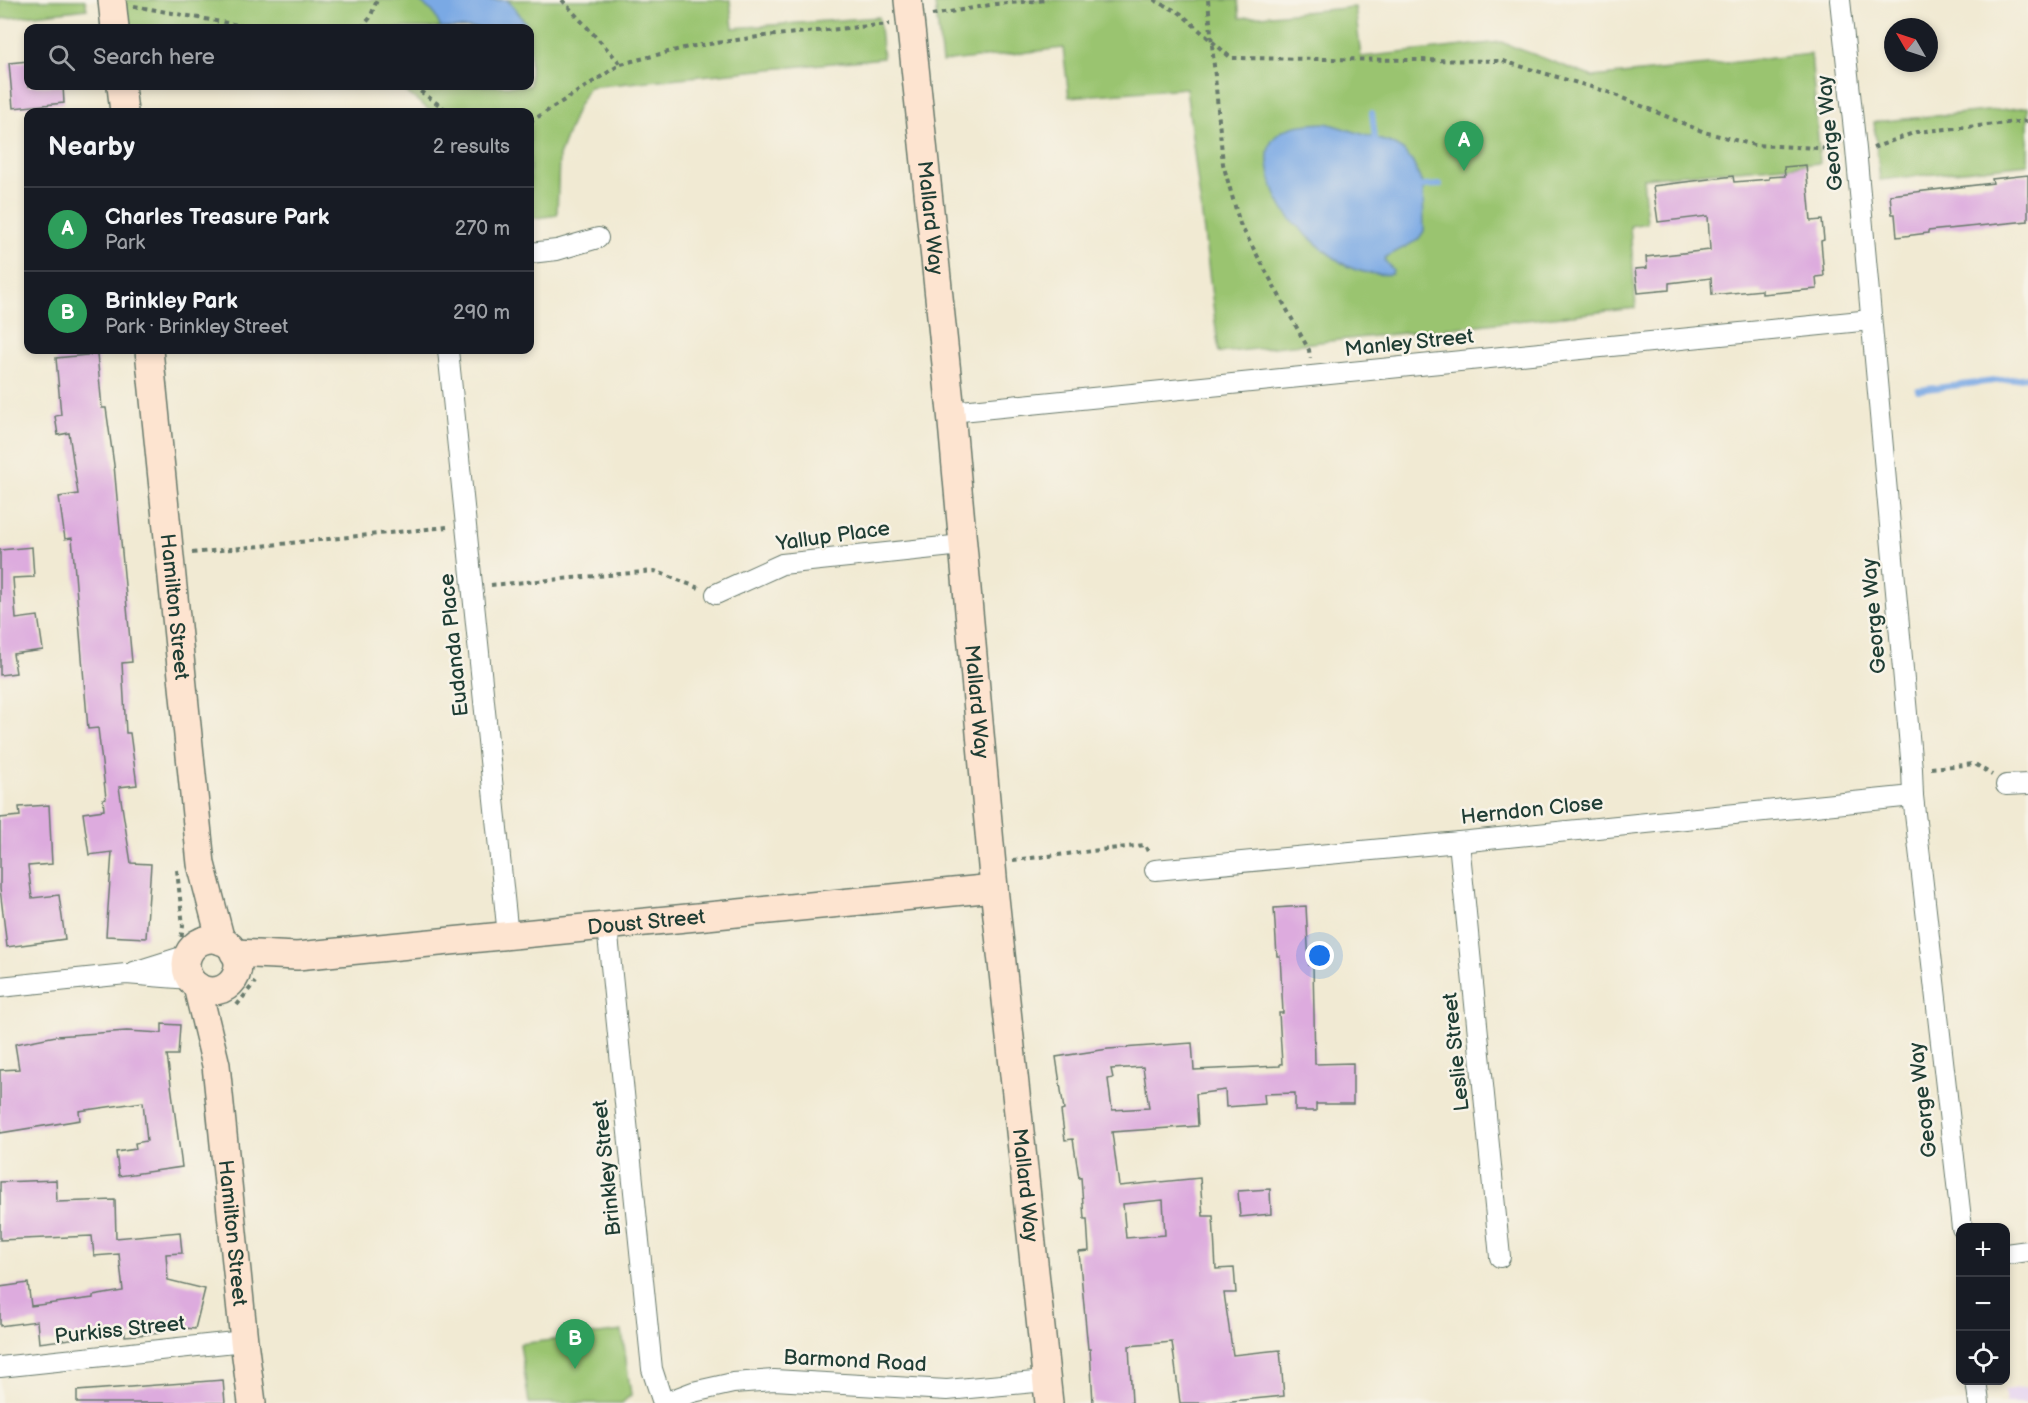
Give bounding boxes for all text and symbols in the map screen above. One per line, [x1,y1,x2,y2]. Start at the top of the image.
north arrow [1884,18,1938,72]
search box [24,24,534,90]
icon: search [45,41,78,74]
text: Search here [93,44,215,71]
street label: George Way [1811,73,1848,192]
pin: A [1444,122,1484,171]
text: Nearby [48,132,135,163]
text: 2 results [433,135,510,159]
street label: Mallard Way [912,160,949,277]
text: Charles Treasure Park [105,204,329,231]
text: A [61,217,74,241]
text: 270 m [455,217,510,241]
text: Park [105,231,145,255]
text: Brinkley Park [105,288,238,315]
text: B [60,301,75,325]
text: 290 m [453,301,510,325]
text: Park · Brinkley Street [105,315,288,339]
street label: Manley Street [1343,324,1475,362]
street label: Yallup Place [774,516,891,556]
street label: Hamilton Street [155,532,195,682]
street label: George Way [1856,557,1892,675]
street label: Eudanda Place [434,572,474,718]
street label: Mallard Way [960,643,995,760]
street label: Herndon Close [1460,790,1604,830]
street label: Doust Street [586,904,707,940]
your location [1305,941,1334,970]
street label: Leslie Street [1437,991,1475,1113]
street label: George Way [1903,1040,1942,1159]
street label: Brinkley Street [587,1098,627,1237]
street label: Mallard Way [1007,1127,1044,1244]
street label: Hamilton Street [213,1159,253,1308]
map controls [1956,1223,2010,1385]
button: + [1956,1223,2010,1277]
button: − [1956,1277,2010,1331]
street label: Purkiss Street [53,1311,187,1349]
pin: B [556,1320,594,1369]
button: locate [1956,1331,2010,1385]
street label: Barmond Road [783,1345,927,1377]

